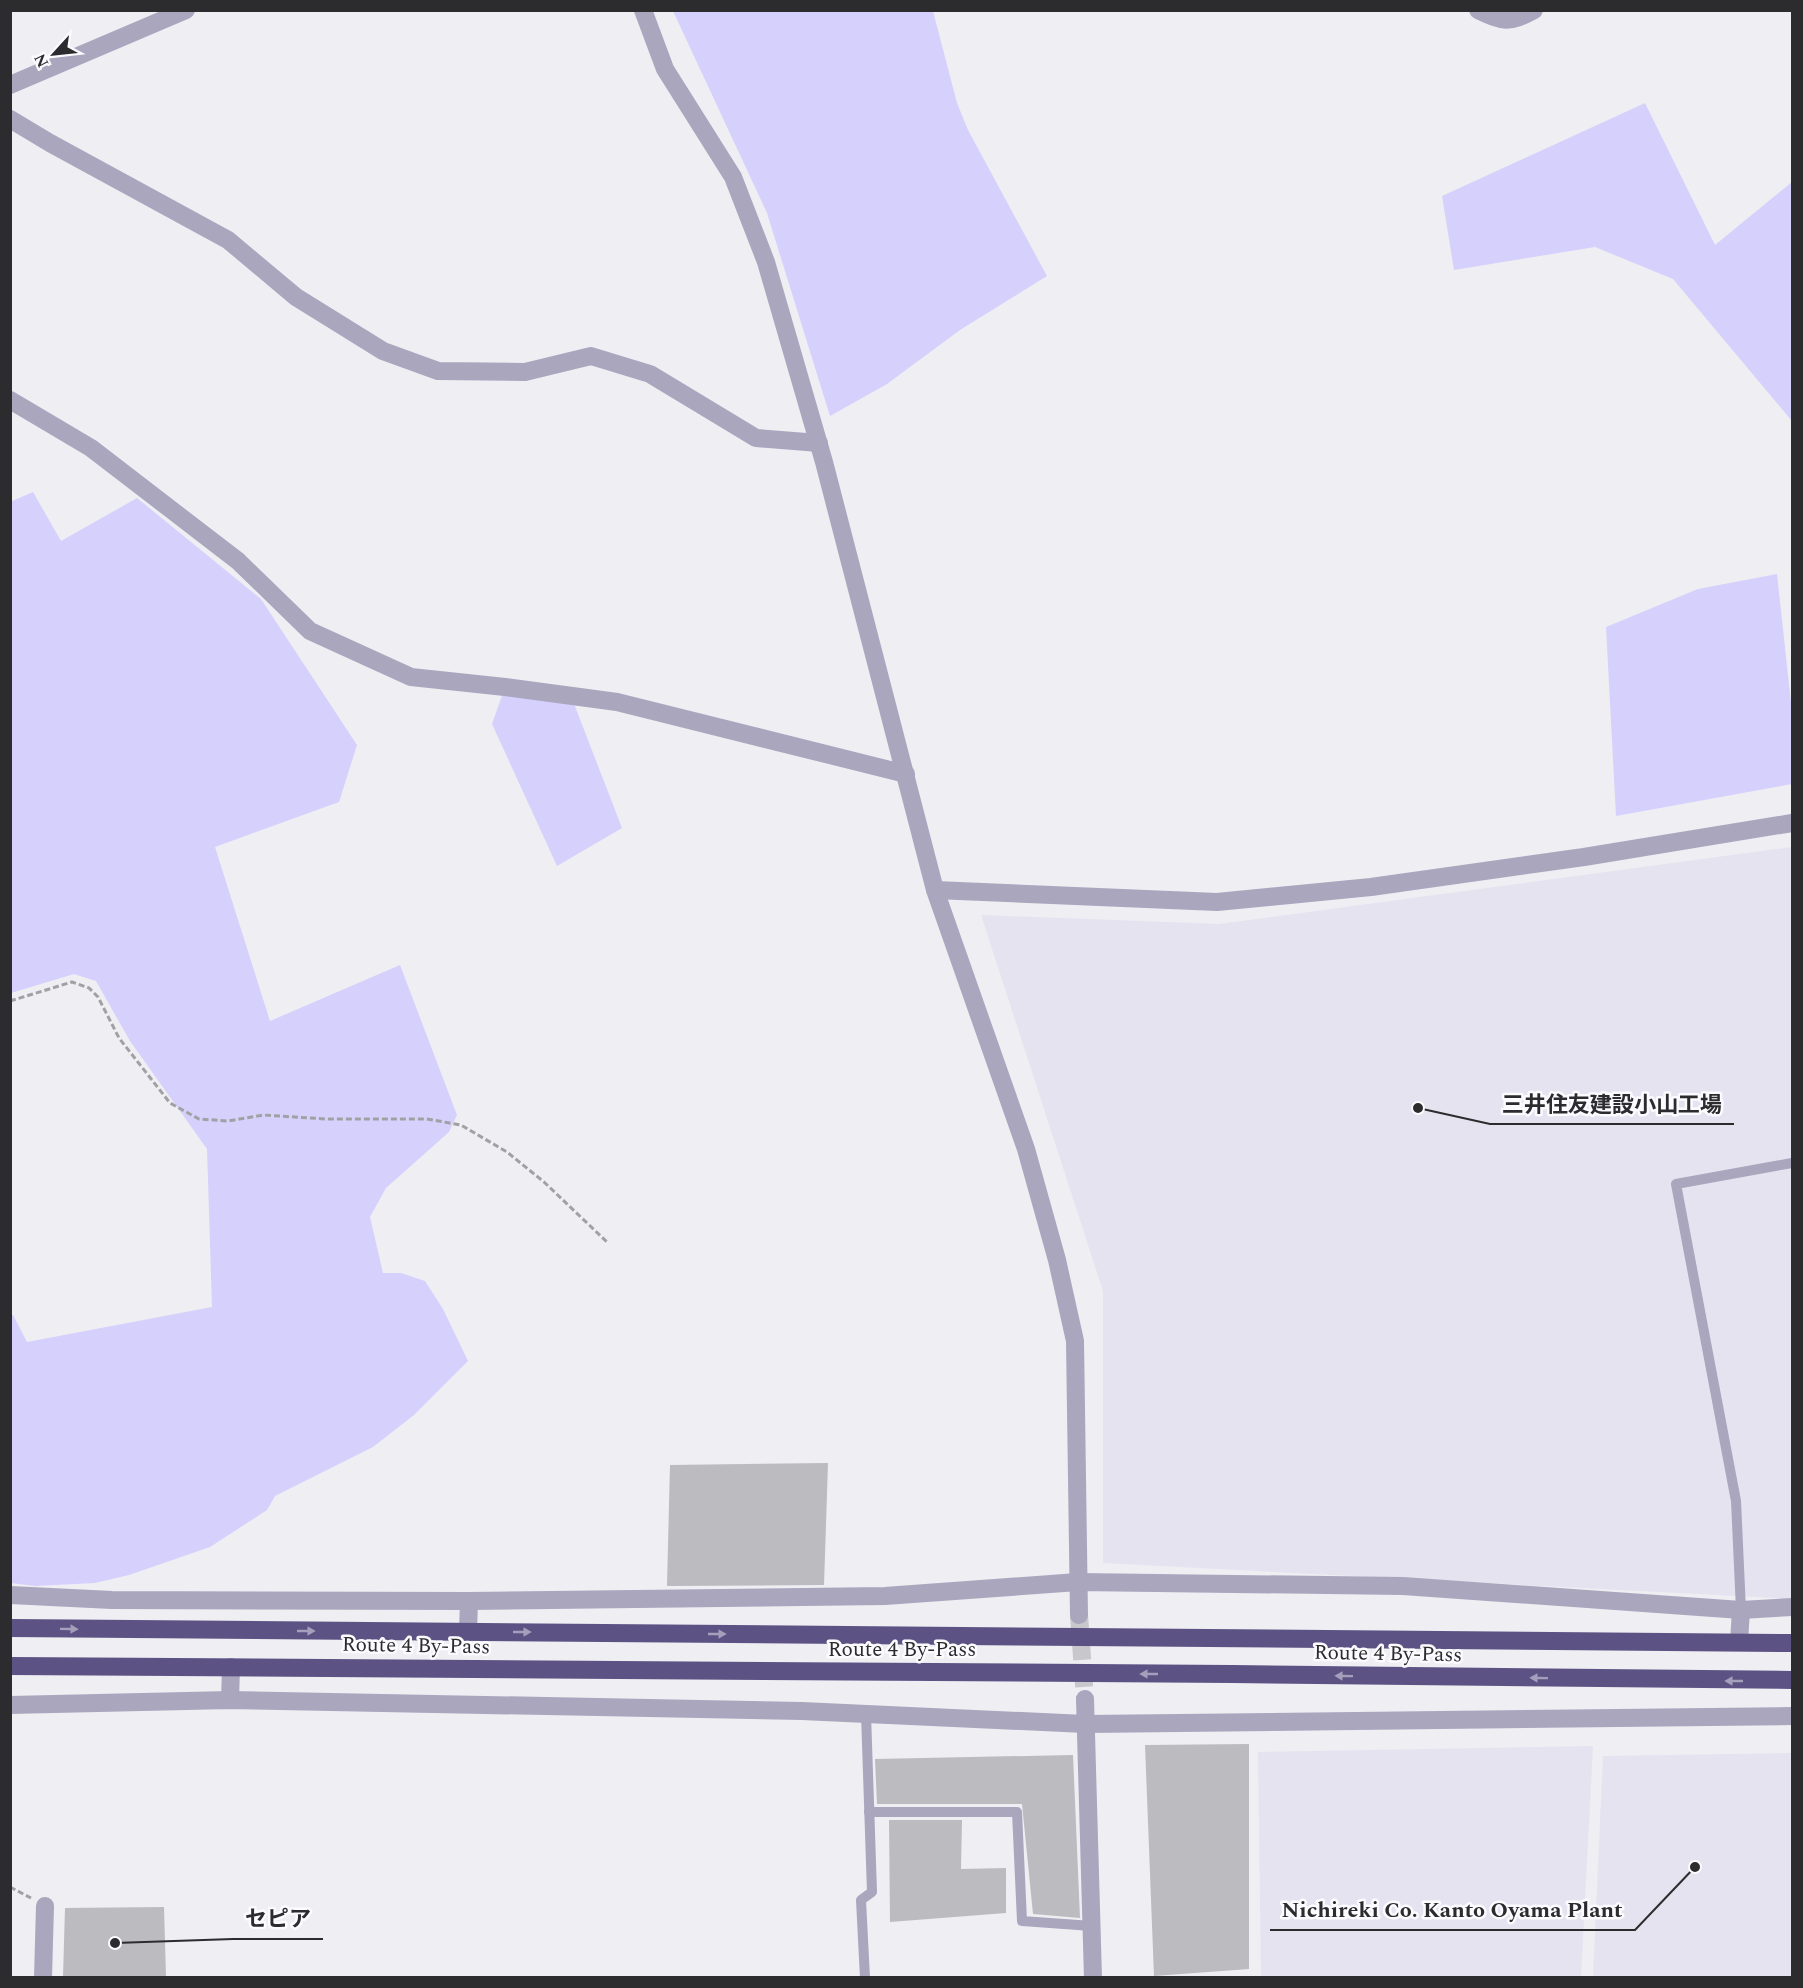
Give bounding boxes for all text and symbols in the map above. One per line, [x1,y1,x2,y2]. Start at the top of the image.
north arrow [24,24,84,84]
text: N [28,49,55,72]
callout: 三井住友建設小山工場 [1490,1084,1734,1124]
text: 三井住友建設小山工場 [1502,1089,1722,1122]
one-way arrow [59,1624,78,1634]
one-way arrow [296,1626,315,1636]
one-way arrow [512,1627,531,1637]
street label: Route 4 By-Pass [341,1629,491,1663]
one-way arrow [707,1629,726,1639]
street label: Route 4 By-Pass [828,1634,976,1666]
street label: Route 4 By-Pass [1313,1637,1463,1671]
one-way arrow [1140,1669,1159,1679]
one-way arrow [1335,1671,1354,1681]
one-way arrow [1530,1674,1549,1683]
one-way arrow [1725,1676,1744,1686]
callout: Nichireki Co. Kanto Oyama Plant [1270,1890,1635,1930]
text: Nichireki Co. Kanto Oyama Plant [1281,1894,1623,1927]
callout: セピア [233,1899,323,1939]
text: セピア [245,1903,311,1936]

